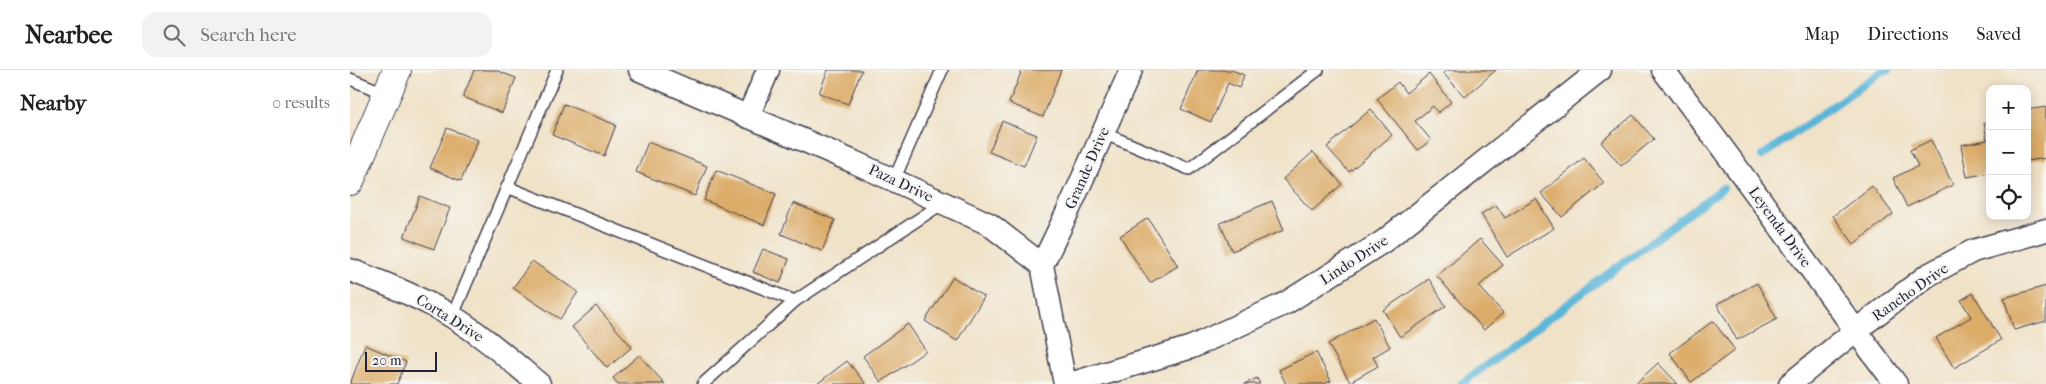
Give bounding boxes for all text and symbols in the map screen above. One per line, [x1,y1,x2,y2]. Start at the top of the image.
search box [142,12,492,57]
text: Nearbee [25,21,112,49]
icon: search [160,21,188,49]
text: Search here [200,24,297,46]
text: Map [1805,24,1839,45]
text: Directions [1867,24,1948,45]
text: Saved [1976,24,2021,45]
map controls [1986,85,2031,220]
button: + [1986,85,2031,130]
text: Nearby [20,91,86,115]
text: 0 results [272,93,330,112]
street label: Grande Drive [1061,124,1113,212]
button: − [1986,130,2031,175]
street label: Paza Drive [866,160,937,206]
button: locate [1986,175,2031,220]
street label: Leyenda Drive [1745,183,1816,271]
street label: Lindo Drive [1317,231,1392,289]
street label: Rancho Drive [1868,259,1952,325]
street label: Corta Drive [413,290,488,346]
scale bar [365,349,438,372]
text: 20 m [372,352,402,369]

